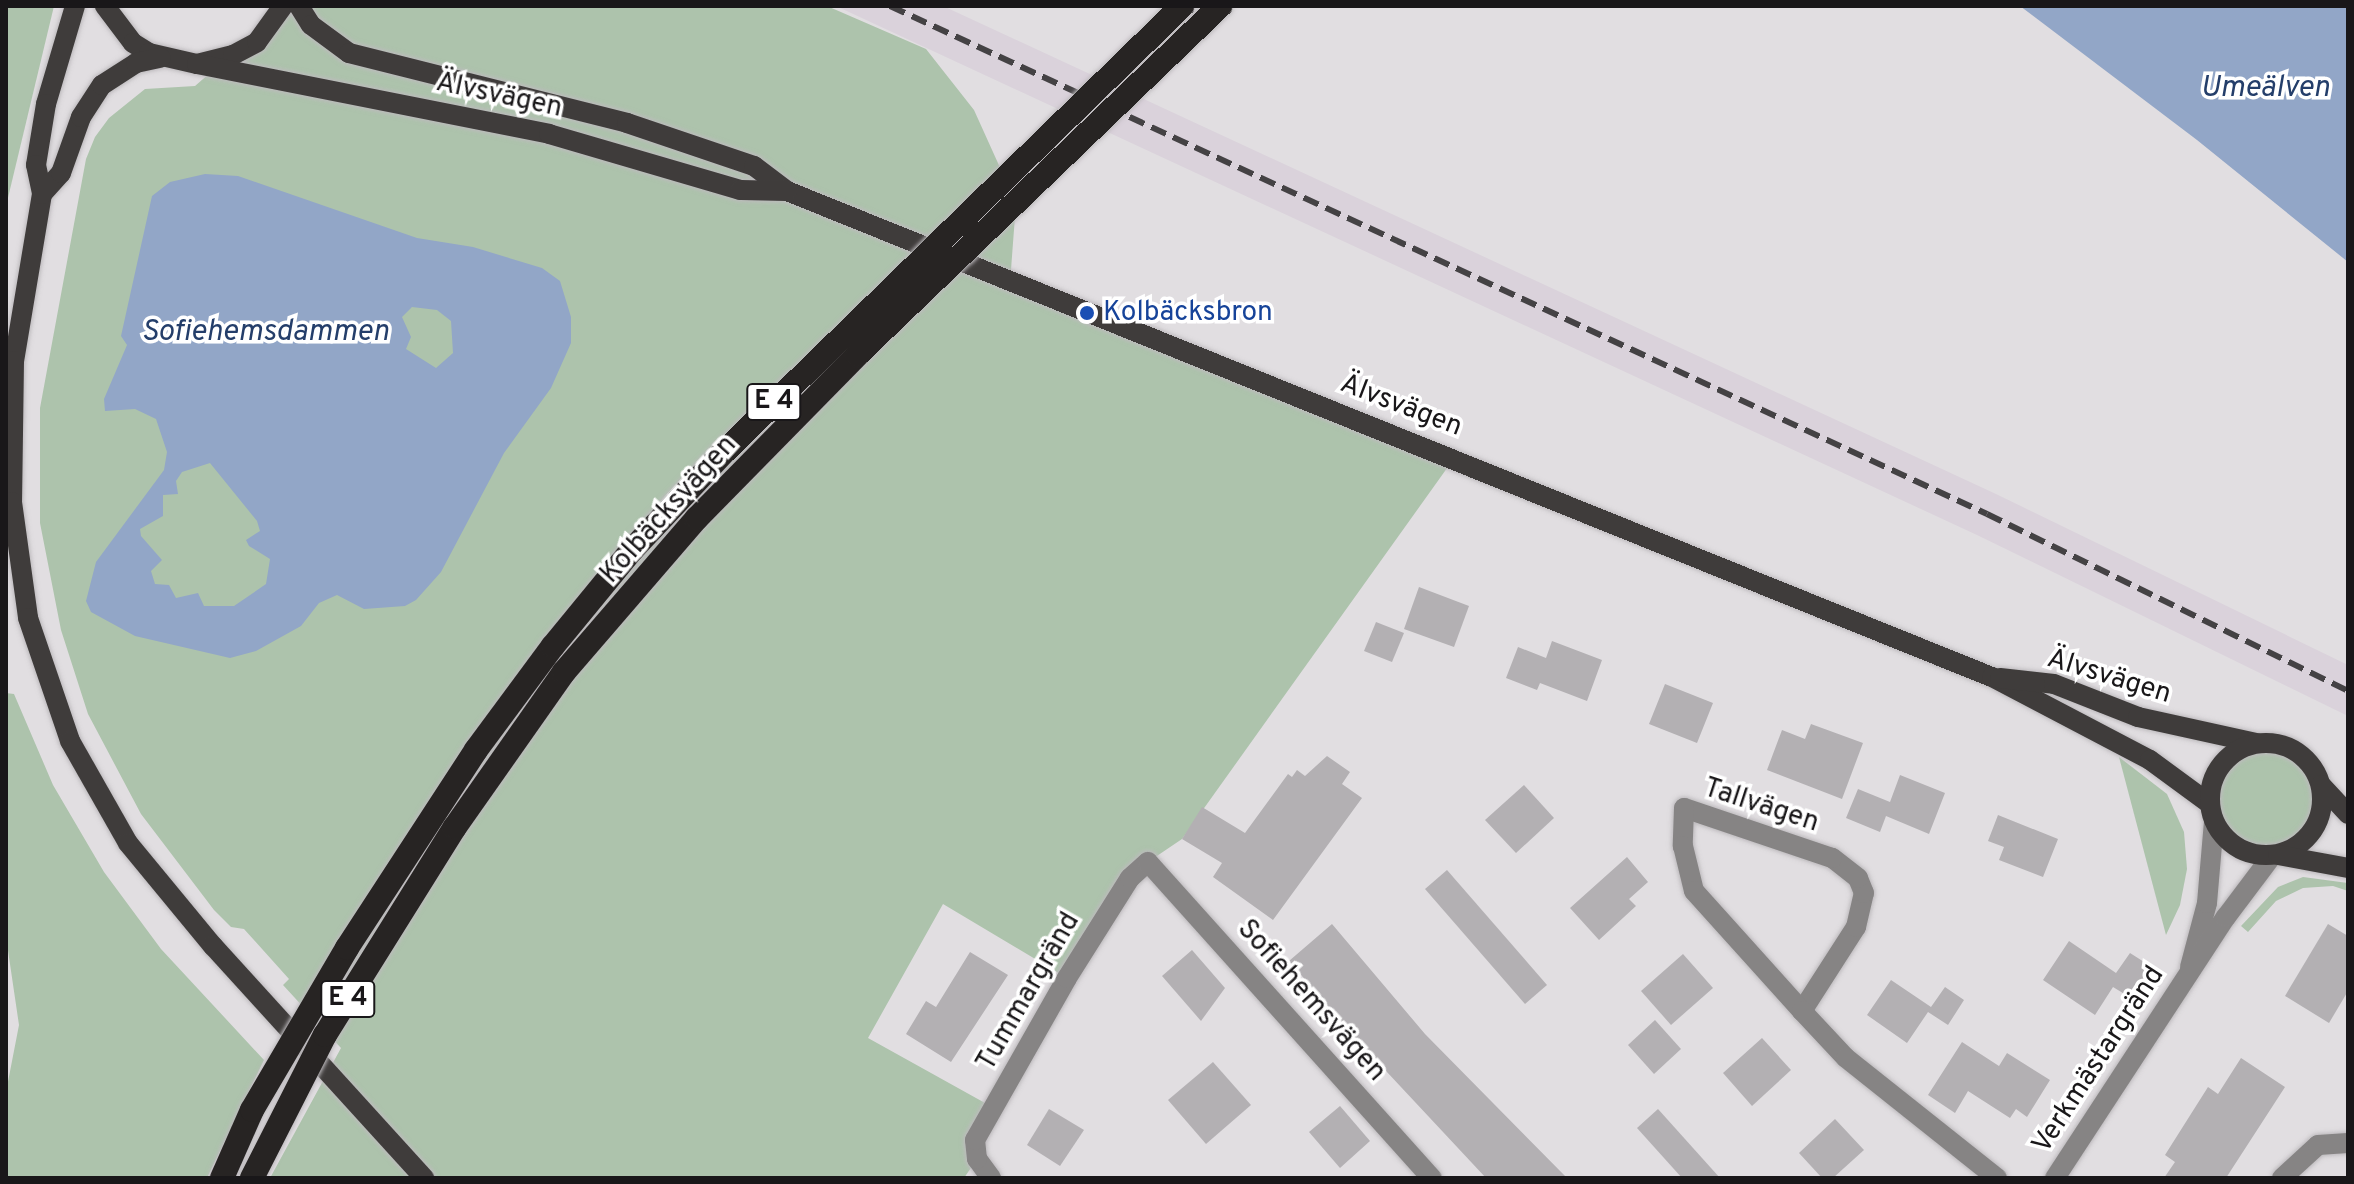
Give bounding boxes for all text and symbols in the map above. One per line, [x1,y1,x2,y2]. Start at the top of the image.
street label: Älvsvägen [433,66,565,126]
water label: Umeälven [2200,71,2330,107]
place label: Kolbäcksbron [1103,296,1273,330]
marker: Kolbäcksbron [1078,304,1096,322]
water label: Sofiehemsdammen [141,315,389,351]
street label: Älvsvägen [1335,367,1467,445]
road number: E 4 [746,380,802,424]
street label: Kolbäcksvägen [594,429,744,591]
street label: Älvsvägen [2043,642,2175,712]
street label: Tallvägen [1699,772,1823,840]
street label: Tummargränd [970,907,1088,1077]
street label: Sofiehemsvägen [1230,913,1392,1089]
street label: Verkmästargränd [2026,960,2172,1160]
road number: E 4 [320,977,376,1021]

